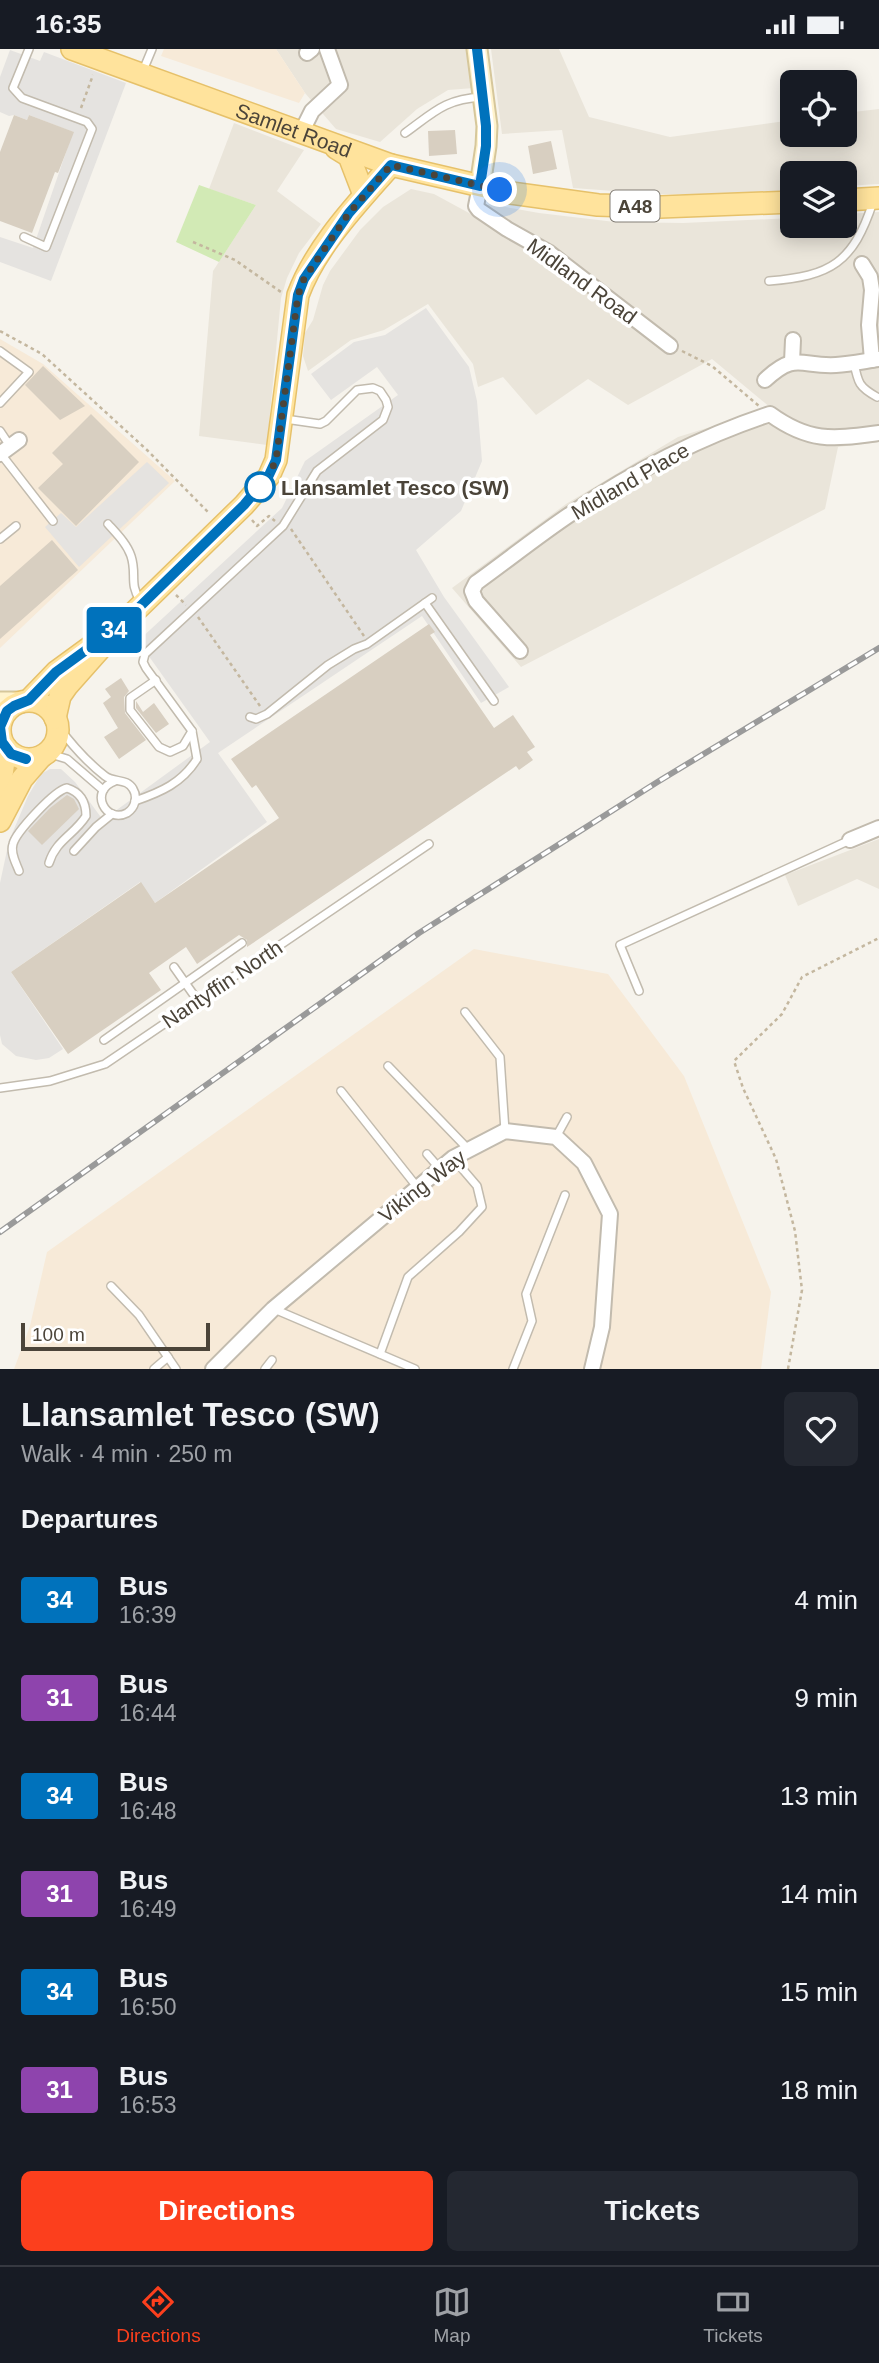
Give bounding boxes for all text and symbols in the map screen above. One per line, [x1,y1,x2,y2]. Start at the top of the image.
text: 16:35 [35,9,102,39]
map controls [780,70,857,238]
button: locate [780,70,857,147]
street label: Samlet Road [233,98,355,161]
button: layers [780,161,857,238]
your location [482,172,517,207]
road number: A48 [610,190,660,221]
street label: Midland Road [523,234,641,328]
street label: Midland Place [567,438,693,524]
marker: Llansamlet Tesco (SW) [245,472,275,502]
place label: Llansamlet Tesco (SW) [281,476,509,499]
line badge: 34 [82,607,146,653]
text: 34 [101,616,127,643]
street label: Nantyffin North [158,935,286,1033]
street label: Viking Way [374,1145,470,1227]
scale bar [21,1320,210,1352]
text: 100 m [32,1324,85,1345]
button: heart [784,1392,858,1466]
text: Llansamlet Tesco (SW) [21,1396,380,1433]
text: Walk · 4 min · 250 m [21,1441,232,1467]
text: Departures [21,1504,158,1534]
text: Bus [119,1571,168,1601]
text: 4 min [794,1585,858,1615]
text: 34 [46,1586,73,1613]
text: 16:39 [119,1602,177,1628]
text: Bus [119,1669,168,1699]
text: 9 min [794,1683,858,1713]
text: 31 [46,1684,73,1711]
text: 16:44 [119,1700,177,1726]
text: Bus [119,1767,168,1797]
text: 13 min [780,1781,858,1811]
text: 34 [46,1782,73,1809]
text: 16:48 [119,1798,177,1824]
text: Bus [119,1865,168,1895]
text: 14 min [780,1879,858,1909]
text: 31 [46,1880,73,1907]
text: 16:49 [119,1896,177,1922]
text: Bus [119,1963,168,1993]
text: 15 min [780,1977,858,2007]
text: 34 [46,1978,73,2005]
text: 16:50 [119,1994,177,2020]
text: Bus [119,2061,168,2091]
text: 18 min [780,2075,858,2105]
text: 31 [46,2076,73,2103]
text: 16:53 [119,2092,177,2118]
button: Directions [21,2171,433,2251]
button: Tickets [447,2171,858,2251]
tab: Directions [116,2283,201,2347]
tab: Map [433,2283,471,2347]
tab: Tickets [703,2283,763,2347]

